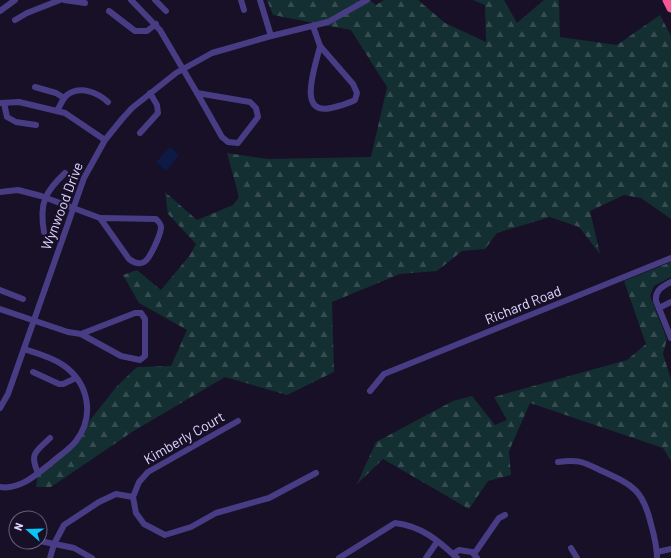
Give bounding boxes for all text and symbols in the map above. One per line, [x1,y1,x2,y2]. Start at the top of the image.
street label: Wynwood Drive [37,159,86,252]
street label: Richard Road [482,282,563,328]
street label: Kimberly Court [140,408,227,467]
north arrow [8,510,48,550]
text: N [11,521,25,532]

